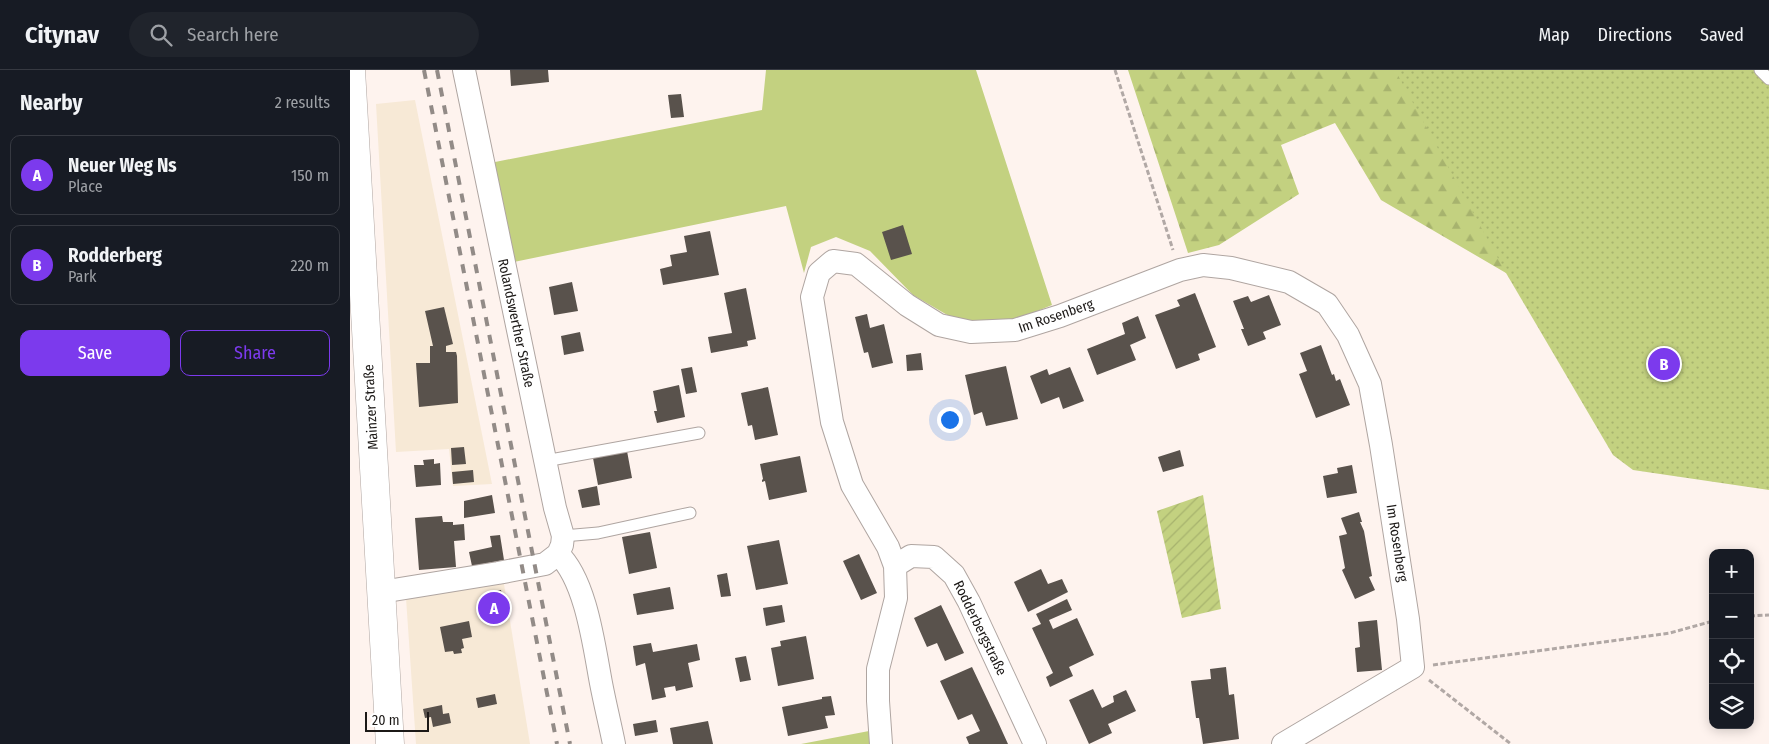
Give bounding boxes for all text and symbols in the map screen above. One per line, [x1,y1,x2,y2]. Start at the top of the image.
search box [129,12,479,57]
text: Citynav [25,21,99,49]
icon: search [147,21,175,49]
text: Search here [187,23,279,46]
text: Map [1538,24,1570,46]
text: Directions [1598,24,1672,46]
text: Saved [1700,24,1744,46]
text: Nearby [20,90,82,116]
text: 2 results [275,93,330,112]
text: Neuer Weg Ns [68,154,177,177]
text: A [33,166,41,185]
text: 150 m [291,166,329,185]
text: Place [68,177,103,196]
text: Rodderberg [68,244,162,267]
text: B [33,256,41,275]
text: 220 m [290,256,329,275]
street label: Rolandswerther Straße [494,257,538,389]
text: Park [68,267,96,286]
street label: Im Rosenberg [1016,295,1096,337]
button: Save [20,330,170,376]
button: Share [180,330,330,376]
pin: B [1648,345,1680,383]
street label: Mainzer Straße [360,364,382,450]
your location [937,407,963,433]
street label: Im Rosenberg [1382,503,1412,583]
map controls [1709,549,1754,729]
button: + [1709,549,1754,594]
street label: Rodderbergstraße [950,578,1010,678]
pin: A [478,589,510,627]
button: − [1709,594,1754,639]
button: locate [1709,639,1754,684]
button: layers [1709,684,1754,729]
scale bar [365,709,429,732]
text: 20 m [372,712,400,729]

